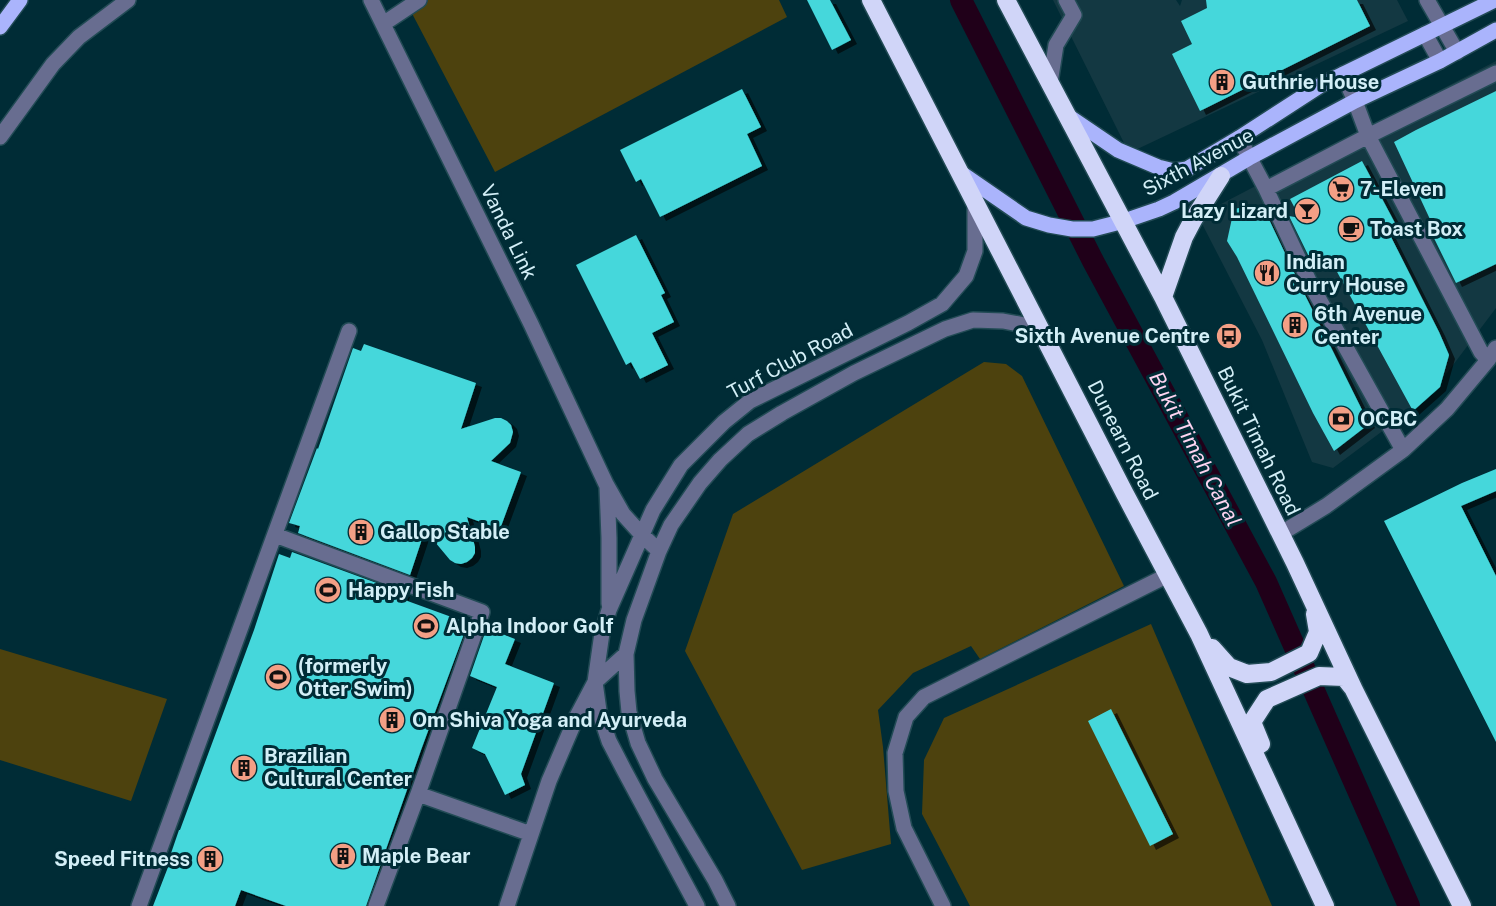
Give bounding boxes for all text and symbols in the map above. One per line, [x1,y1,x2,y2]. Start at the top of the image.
building icon: Guthrie House [1207,67,1237,97]
place label: Guthrie House [1242,70,1379,94]
street label: Sixth Avenue [1138,123,1258,201]
supermarket icon: 7-Eleven [1326,174,1356,204]
place label: 7-Eleven [1360,177,1444,201]
street label: Vanda Link [476,181,542,283]
bar icon: Lazy Lizard [1292,196,1322,226]
place label: Lazy Lizard [1181,199,1288,223]
cafe icon: Toast Box [1336,214,1366,244]
place label: Toast Box [1370,217,1463,241]
place label: Indian Curry House [1286,250,1405,297]
restaurant icon: Indian Curry House [1252,258,1282,288]
place label: 6th Avenue Center [1314,302,1422,349]
building icon: 6th Avenue Center [1280,310,1310,340]
street label: Turf Club Road [723,318,857,404]
bus stop icon: Sixth Avenue Centre [1214,321,1244,351]
place label: Sixth Avenue Centre [1015,324,1210,348]
street label: Bukit Timah Road [1212,362,1306,520]
water label: Bukit Timah Canal [1144,367,1247,530]
street label: Dunearn Road [1083,376,1163,504]
bank icon: OCBC [1326,404,1356,434]
place label: OCBC [1360,407,1417,431]
building icon: Gallop Stable [346,517,376,547]
place label: Gallop Stable [380,520,510,544]
sports icon: Happy Fish [313,575,343,605]
place label: Happy Fish [348,578,454,602]
sports icon: Alpha Indoor Golf [411,611,441,641]
place label: Alpha Indoor Golf [446,614,614,638]
place label: (formerly Otter Swim) [298,654,413,701]
sports icon: (formerly Otter Swim) [263,662,293,692]
building icon: Om Shiva Yoga and Ayurveda [377,705,407,735]
place label: Om Shiva Yoga and Ayurveda [412,708,687,732]
place label: Brazilian Cultural Center [264,744,412,791]
building icon: Brazilian Cultural Center [229,753,259,783]
building icon: Maple Bear [328,841,358,871]
building icon: Speed Fitness [195,844,225,874]
place label: Maple Bear [362,844,471,868]
place label: Speed Fitness [54,847,190,871]

